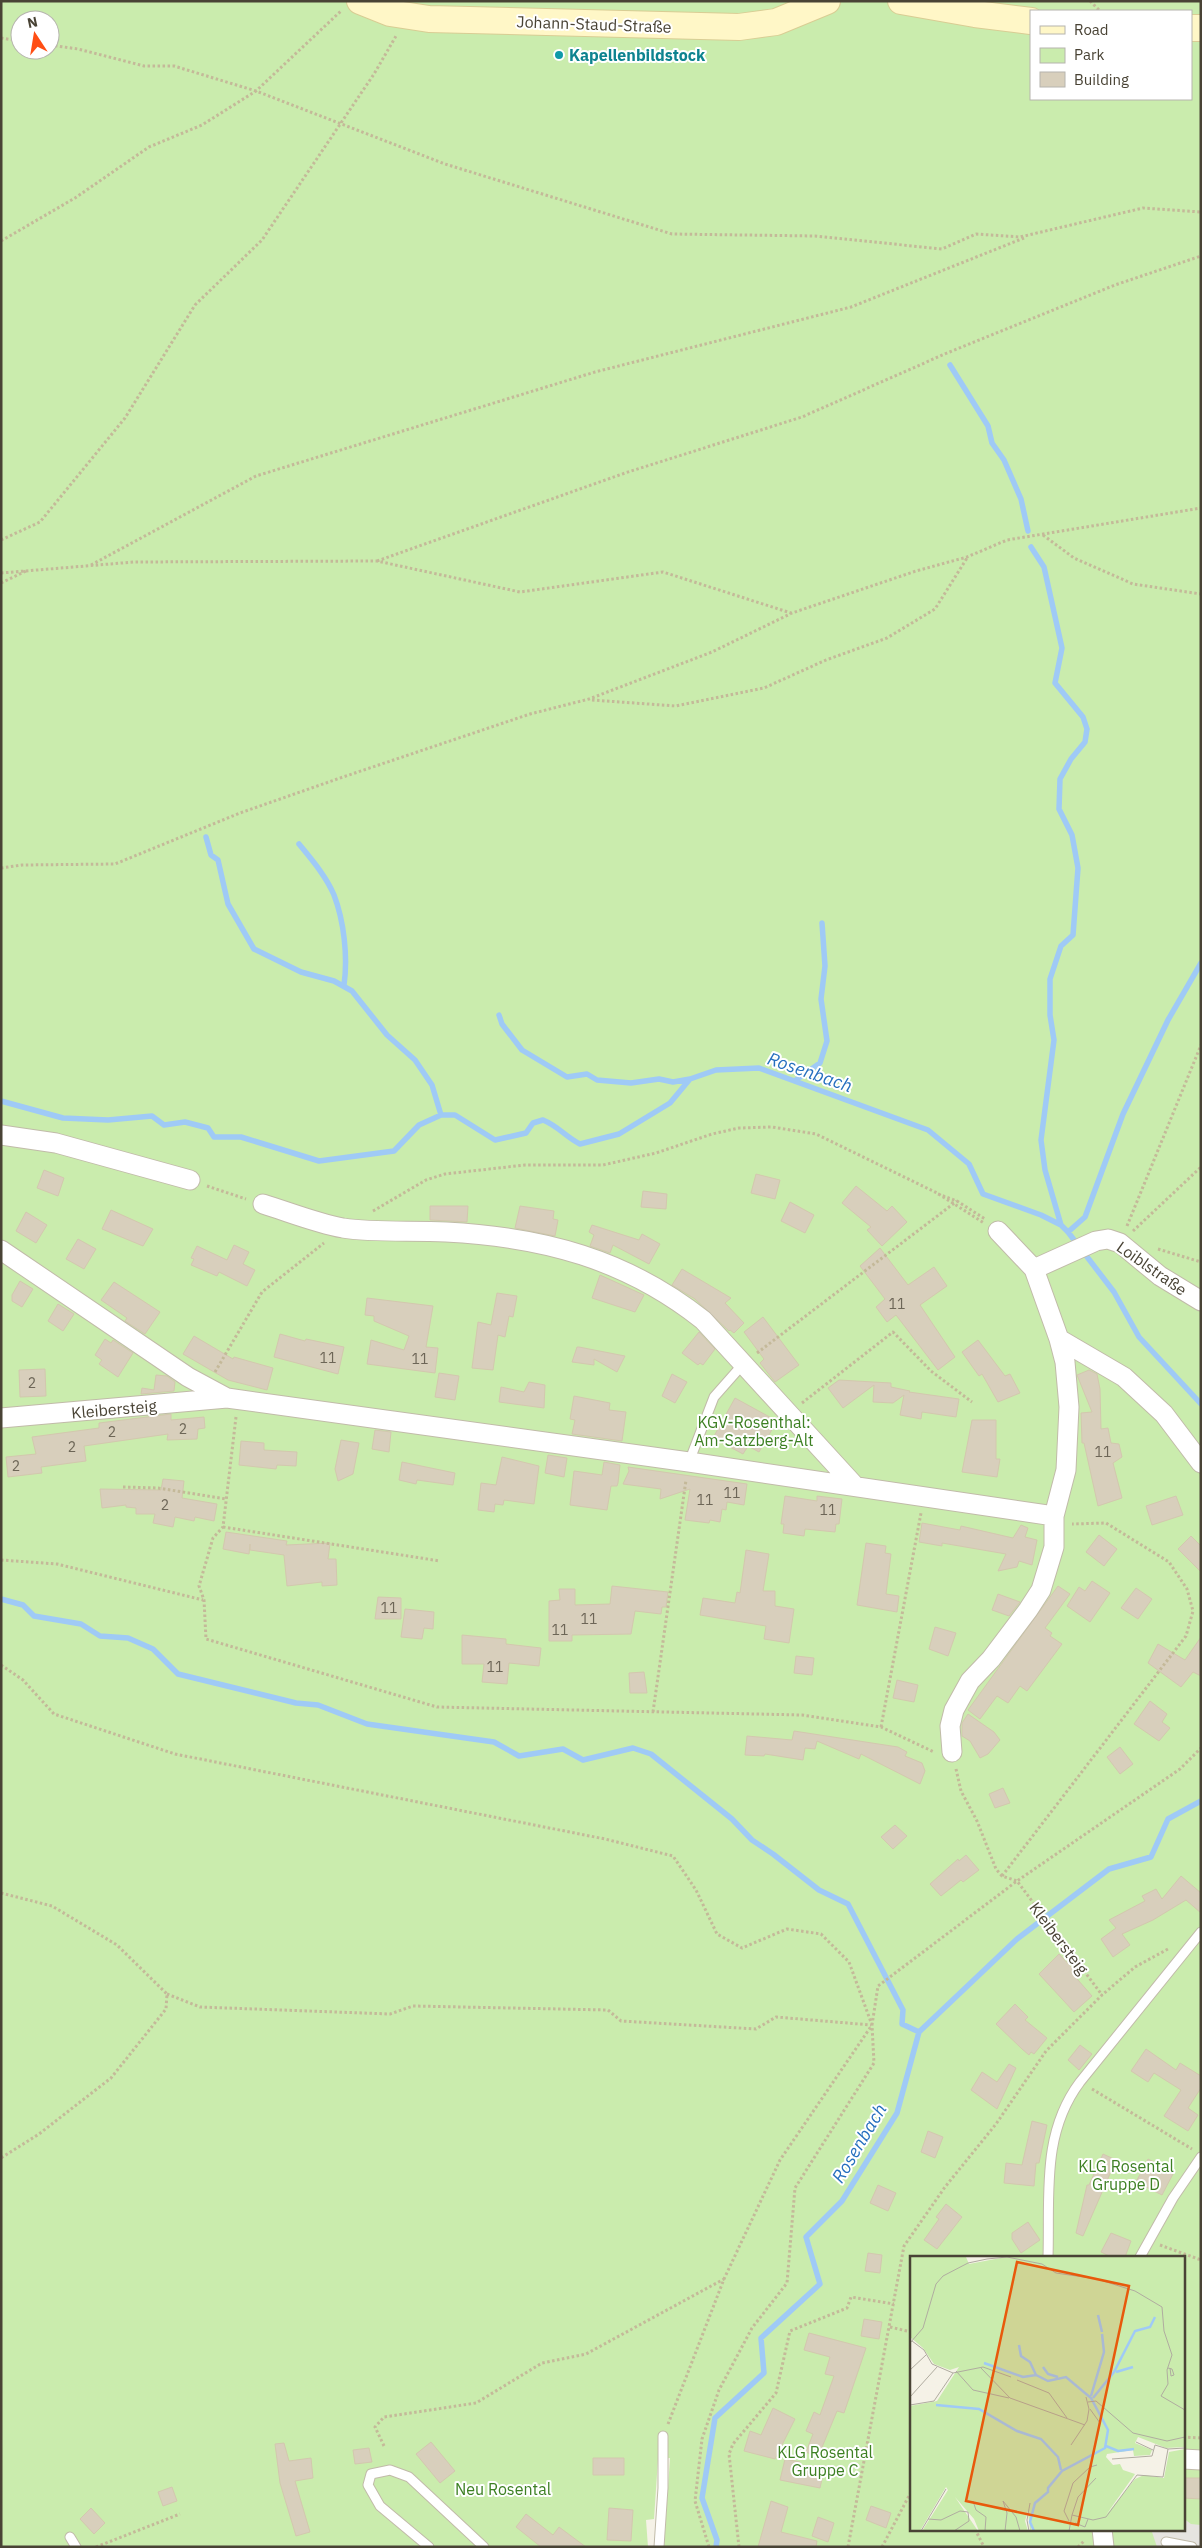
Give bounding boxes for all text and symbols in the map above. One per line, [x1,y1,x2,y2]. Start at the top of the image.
north arrow [10,10,60,60]
legend [1030,10,1192,100]
street label: Johann-Staud-Straße [516,11,672,37]
text: N [25,12,39,32]
text: Road [1074,20,1109,39]
place label: Kapellenbildstock [569,45,706,65]
text: Park [1074,45,1104,64]
marker: Kapellenbildstock [553,49,565,61]
text: Building [1074,70,1129,89]
water label: Rosenbach [765,1047,855,1097]
street label: Loiblstraße [1113,1237,1191,1300]
house number: 11 [889,1295,905,1313]
house number: 11 [320,1349,336,1367]
house number: 11 [412,1350,428,1368]
house number: 2 [28,1374,36,1392]
street label: Kleibersteig [70,1395,158,1423]
park label: KGV-Rosenthal: Am-Satzberg-Alt [694,1412,814,1450]
house number: 2 [179,1420,187,1438]
house number: 2 [108,1423,116,1441]
house number: 2 [68,1438,76,1456]
house number: 11 [1095,1443,1111,1461]
house number: 2 [12,1457,20,1475]
house number: 11 [724,1484,740,1502]
house number: 11 [697,1491,713,1509]
house number: 2 [161,1496,169,1514]
house number: 11 [820,1501,836,1519]
house number: 11 [381,1599,397,1617]
house number: 11 [581,1610,597,1628]
house number: 11 [552,1621,568,1639]
house number: 11 [487,1658,503,1676]
street label: Kleibersteig [1025,1898,1093,1979]
water label: Rosenbach [826,2099,892,2187]
park label: KLG Rosental Gruppe D [1078,2156,1174,2194]
inset map [910,2256,1184,2530]
park label: KLG Rosental Gruppe C [777,2442,873,2480]
park label: Neu Rosental [455,2479,551,2499]

